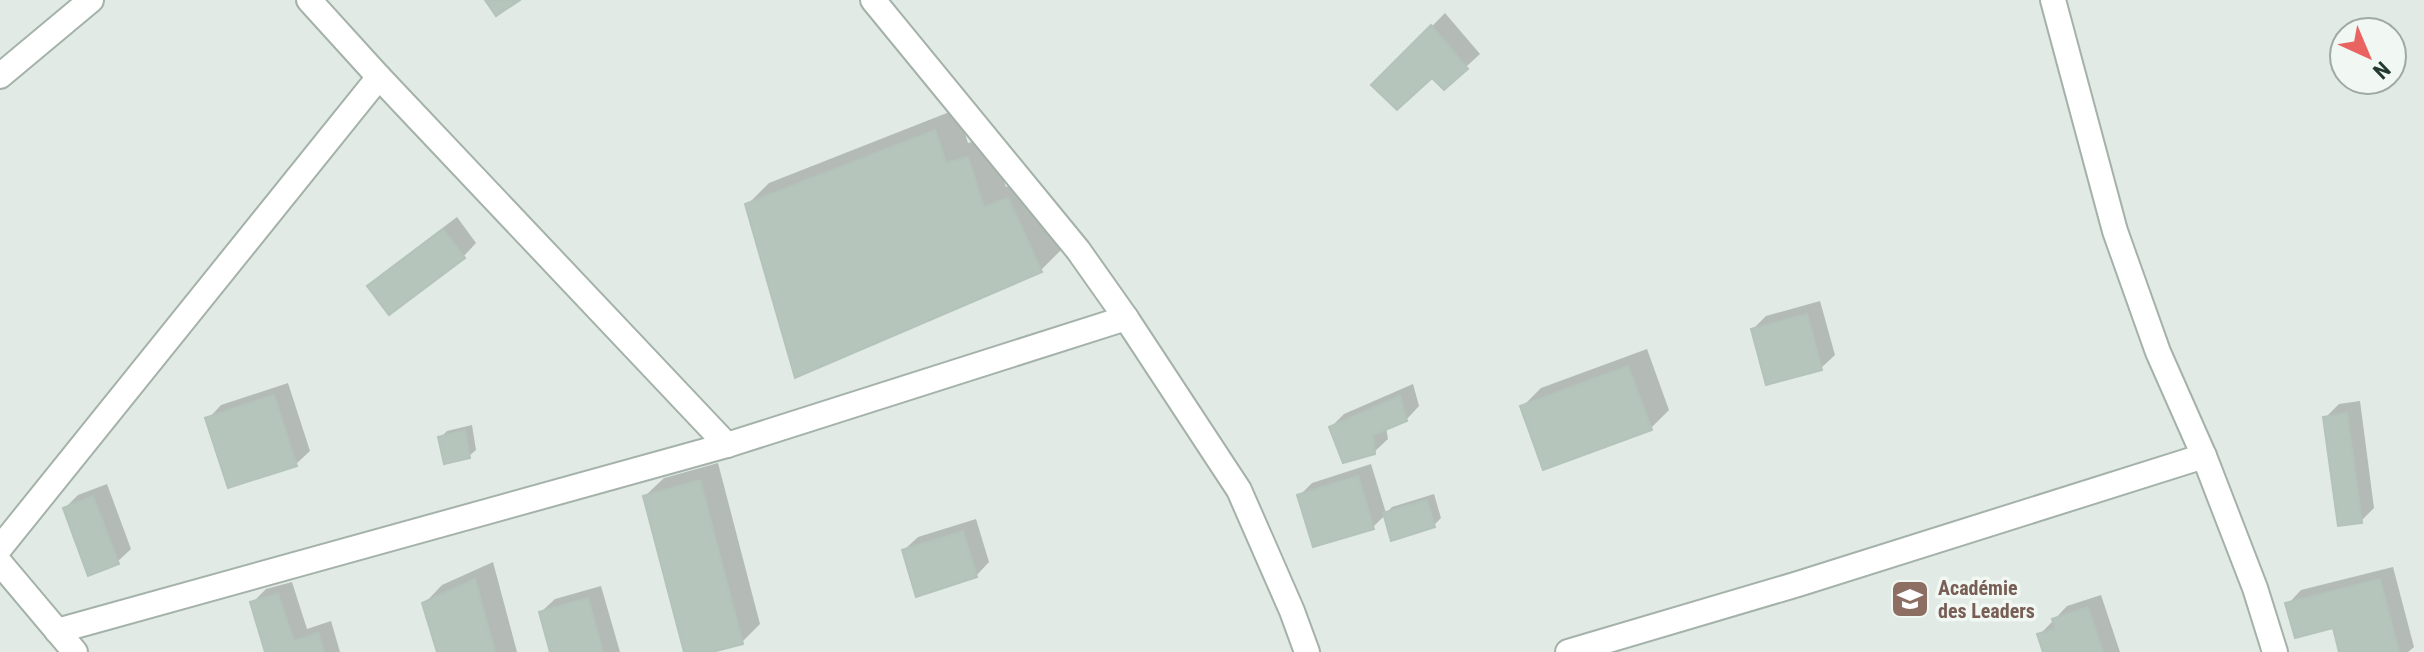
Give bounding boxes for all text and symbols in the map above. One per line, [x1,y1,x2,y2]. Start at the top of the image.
north arrow [2328,16,2408,96]
text: N [2368,56,2395,84]
place label: Académie des Leaders [1938,576,2035,623]
school or university icon: Académie des Leaders [1889,578,1931,620]

